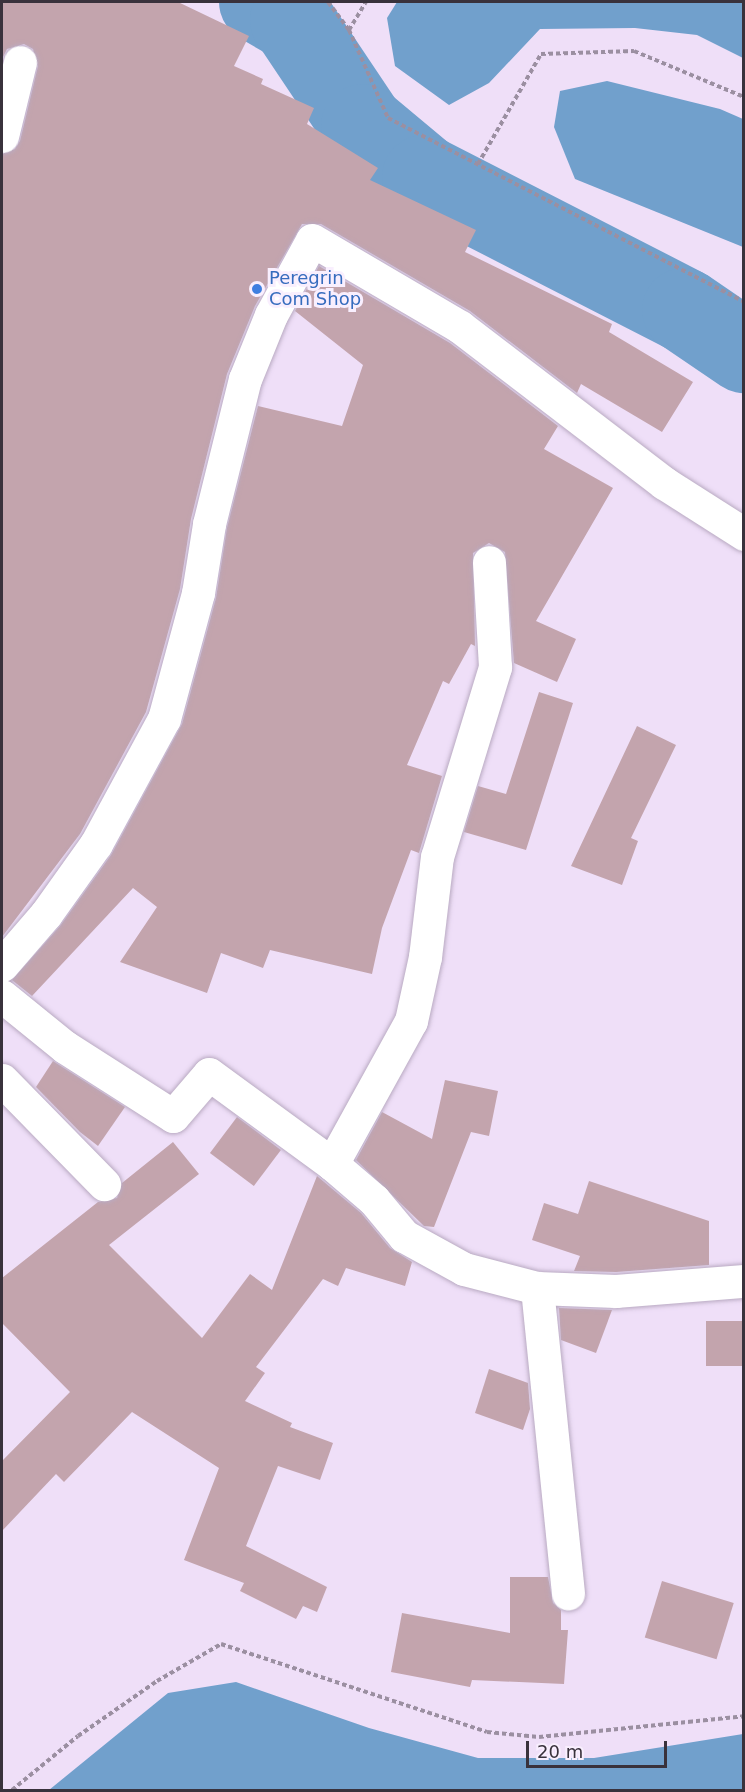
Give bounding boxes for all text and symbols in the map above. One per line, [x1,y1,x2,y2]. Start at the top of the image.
place label: Peregrin Com Shop [269,268,361,310]
marker: Peregrin Com Shop [250,282,264,296]
scale bar [529,1729,670,1767]
text: 20 m [537,1741,583,1762]

